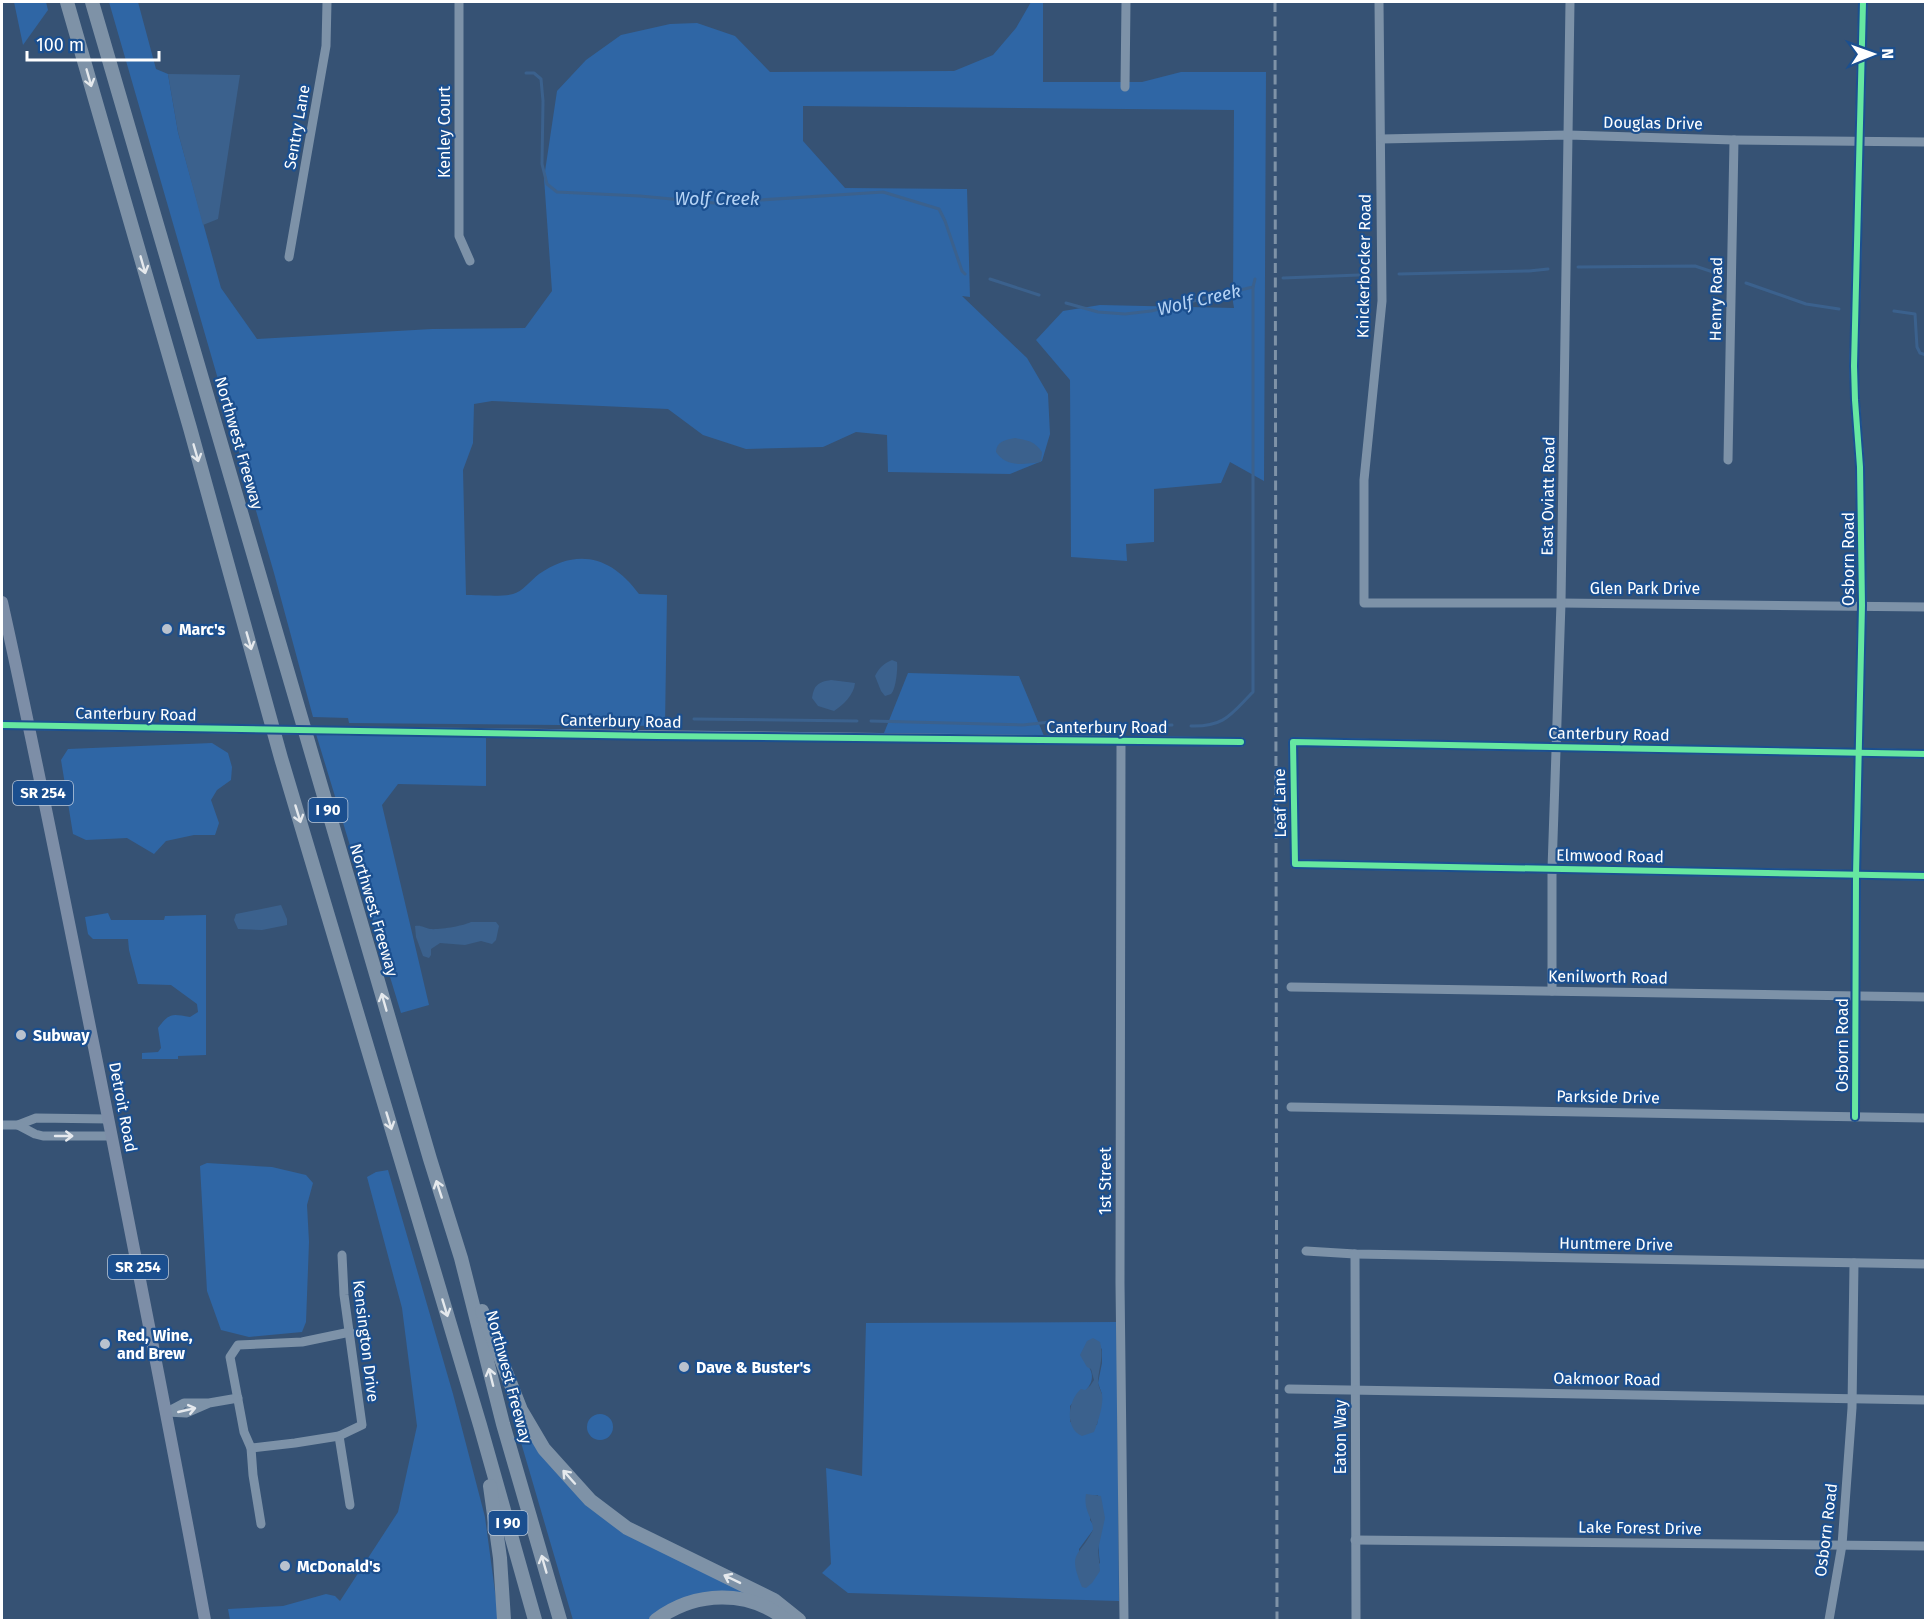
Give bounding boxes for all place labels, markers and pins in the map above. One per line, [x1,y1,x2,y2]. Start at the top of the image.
place label: Marc's [179,620,226,639]
marker: Marc's [160,622,174,636]
place label: Subway [33,1026,90,1045]
marker: Subway [14,1028,28,1042]
place label: Red, Wine, and Brew [117,1326,193,1363]
marker: Red, Wine, and Brew [98,1337,112,1351]
place label: Dave & Buster's [696,1358,811,1377]
marker: Dave & Buster's [677,1360,691,1374]
place label: McDonald's [297,1557,381,1576]
marker: McDonald's [278,1559,292,1573]

